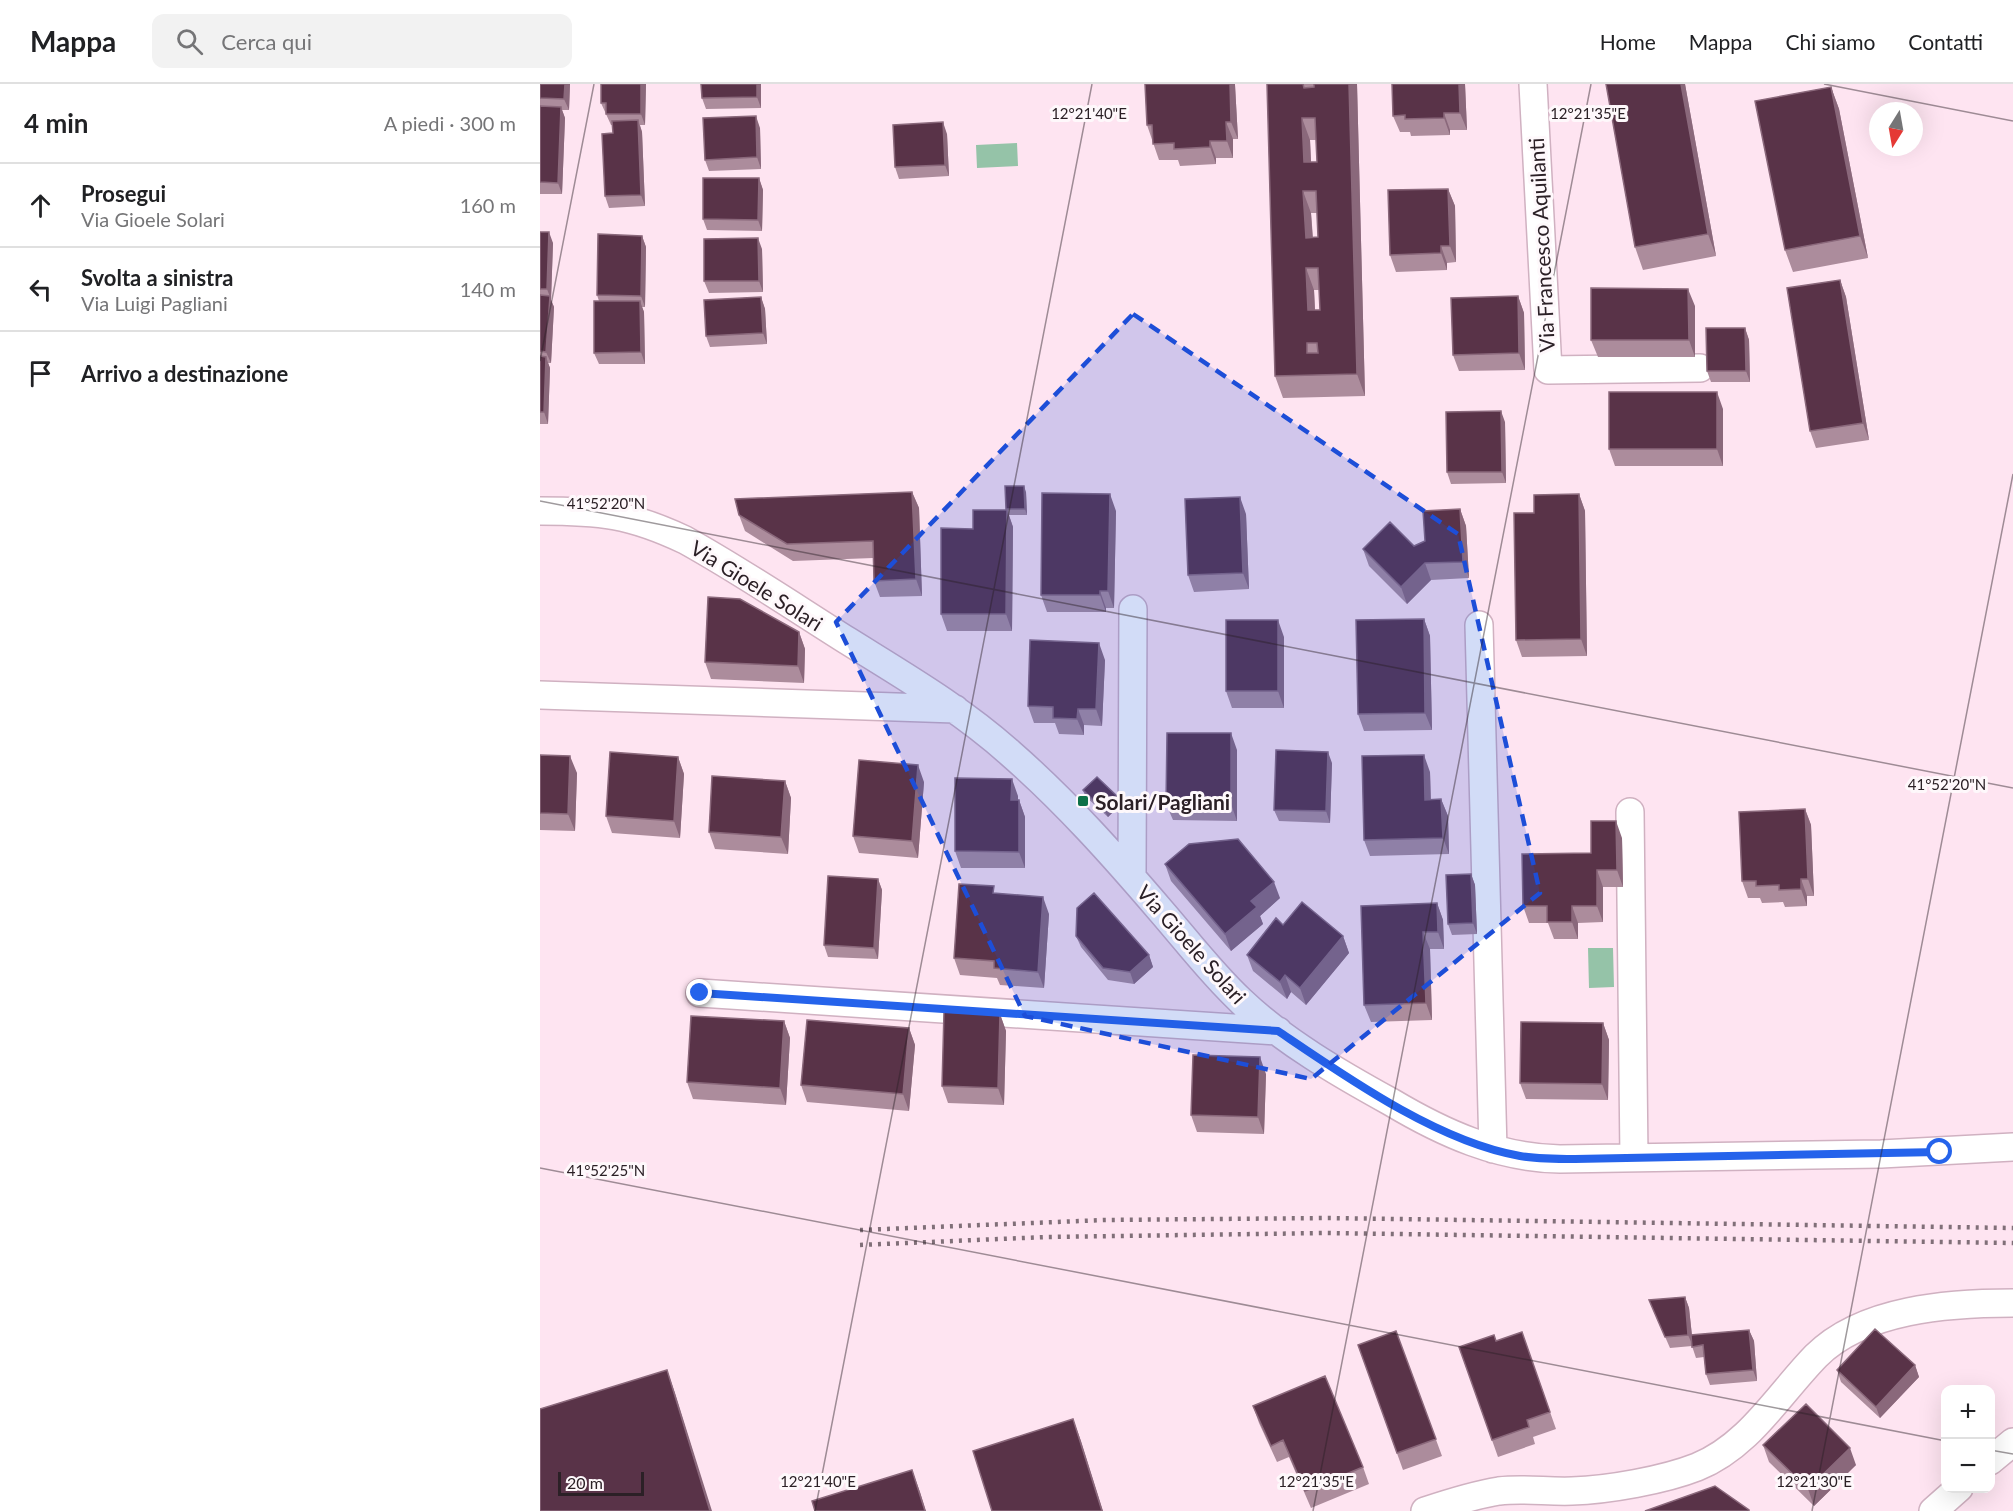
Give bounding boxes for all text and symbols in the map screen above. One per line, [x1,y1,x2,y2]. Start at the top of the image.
search box [152,14,572,68]
text: Mappa [30,24,116,58]
icon: search [173,25,206,58]
text: Cerca qui [221,28,312,55]
text: Home [1600,29,1656,54]
text: Mappa [1689,29,1752,54]
text: Chi siamo [1785,29,1875,54]
text: Contatti [1908,29,1983,54]
north arrow [1869,102,1923,156]
text: 12°21'40"E [1051,104,1127,122]
text: 12°21'35"E [1550,104,1626,122]
text: 4 min [24,107,88,139]
text: A piedi · 300 m [384,111,516,135]
street label: Via Francesco Aquilanti [1523,137,1559,353]
text: Prosegui [81,180,166,207]
icon: ahead [24,189,57,222]
text: 160 m [460,193,516,217]
text: Via Gioele Solari [81,207,225,231]
text: Svolta a sinistra [81,264,233,291]
icon: left [24,273,57,306]
text: 140 m [460,277,516,301]
text: Via Luigi Pagliani [81,291,228,315]
icon: arrive [24,357,57,390]
text: Arrivo a destinazione [81,360,288,387]
text: 41°52'20"N [567,494,645,512]
street label: Via Gioele Solari [686,534,828,636]
text: 41°52'20"N [1908,775,1986,793]
place label: Solari/Pagliani [1095,789,1230,814]
marker: Solari/Pagliani [1076,794,1090,808]
street label: Via Gioele Solari [1132,879,1252,1009]
route end [686,979,712,1005]
route start [1926,1138,1952,1164]
text: 41°52'25"N [567,1161,645,1179]
map controls [1941,1385,1995,1493]
button: + [1941,1385,1995,1439]
button: − [1941,1439,1995,1493]
scale bar [558,1469,644,1496]
text: 12°21'40"E [780,1472,856,1490]
text: 12°21'35"E [1278,1472,1354,1490]
text: 12°21'30"E [1776,1472,1852,1490]
text: 20 m [567,1473,603,1492]

